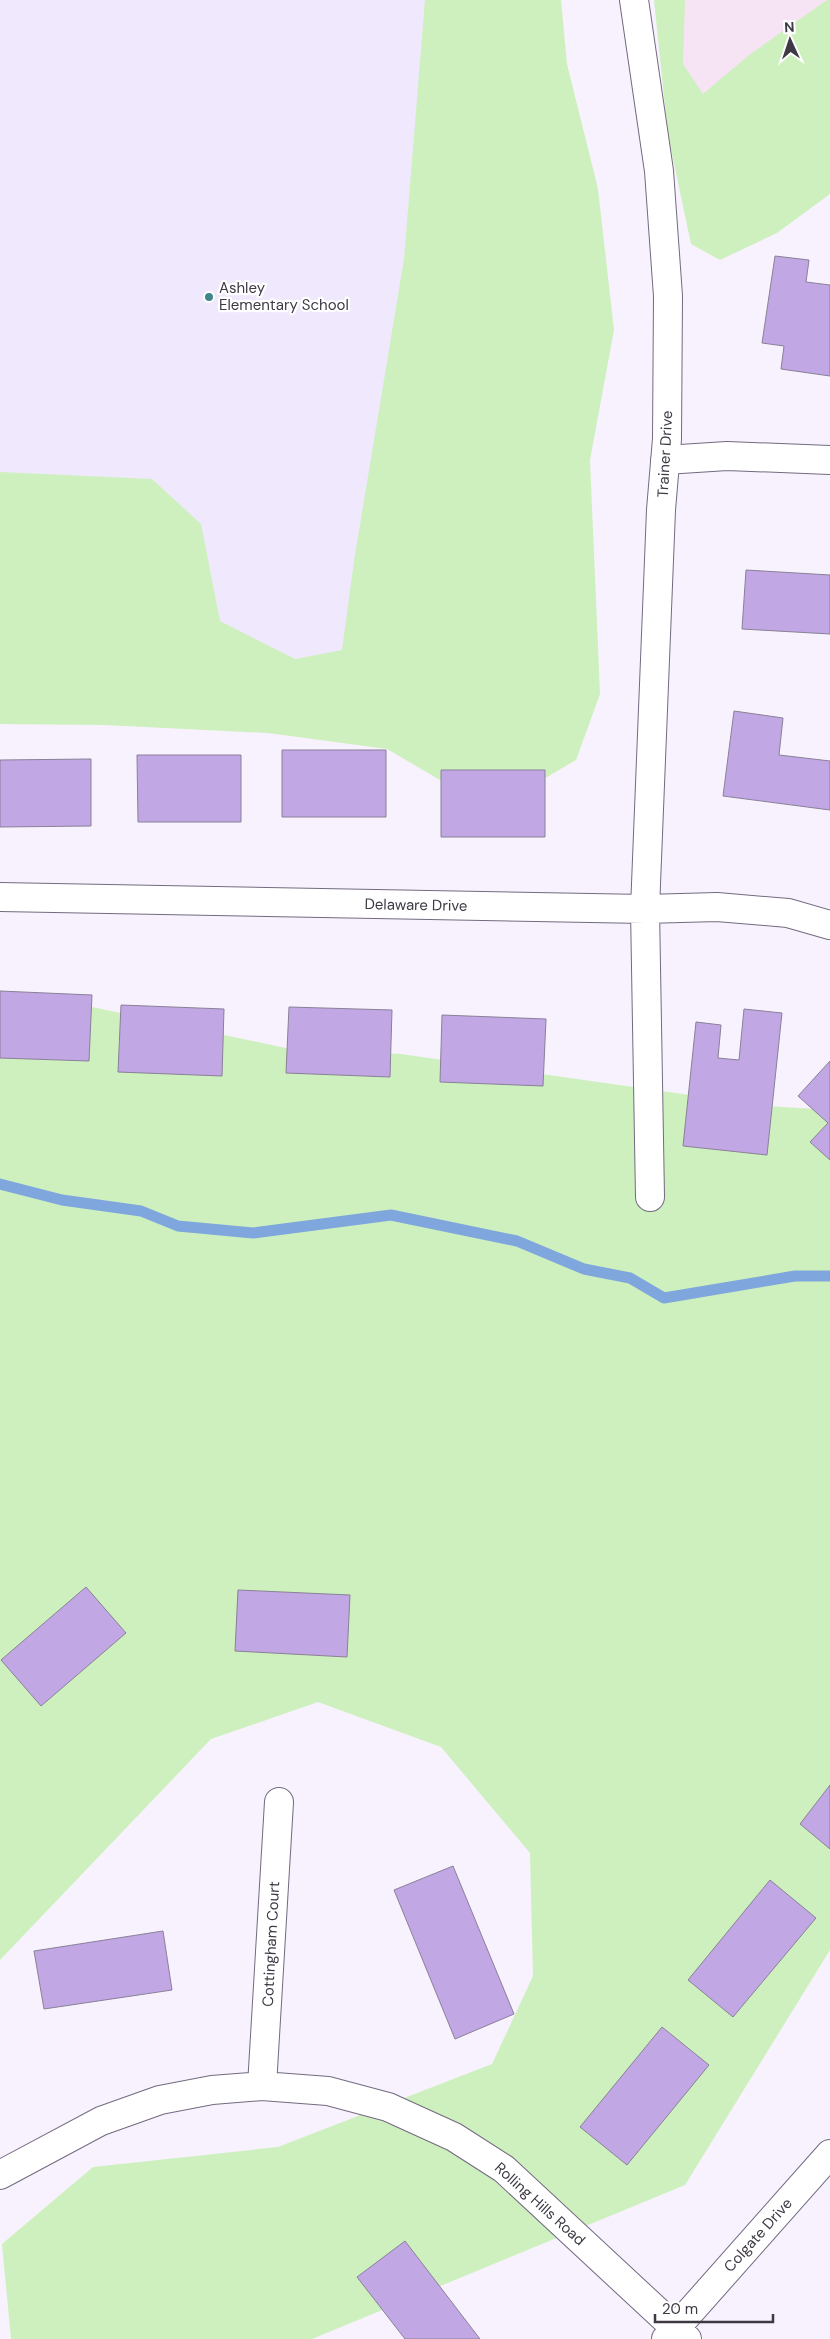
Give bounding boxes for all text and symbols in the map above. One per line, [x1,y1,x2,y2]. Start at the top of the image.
north arrow [765,15,815,65]
text: N [784,18,795,36]
place label: Ashley Elementary School [219,278,349,315]
marker: Ashley Elementary School [203,291,215,303]
street label: Trainer Drive [653,410,677,498]
street label: Delaware Drive [364,894,468,916]
street label: Cottingham Court [258,1881,284,2007]
street label: Rolling Hills Road [490,2158,590,2250]
street label: Colgate Drive [719,2194,797,2276]
scale bar [655,2292,772,2324]
text: 20 m [662,2299,698,2319]

